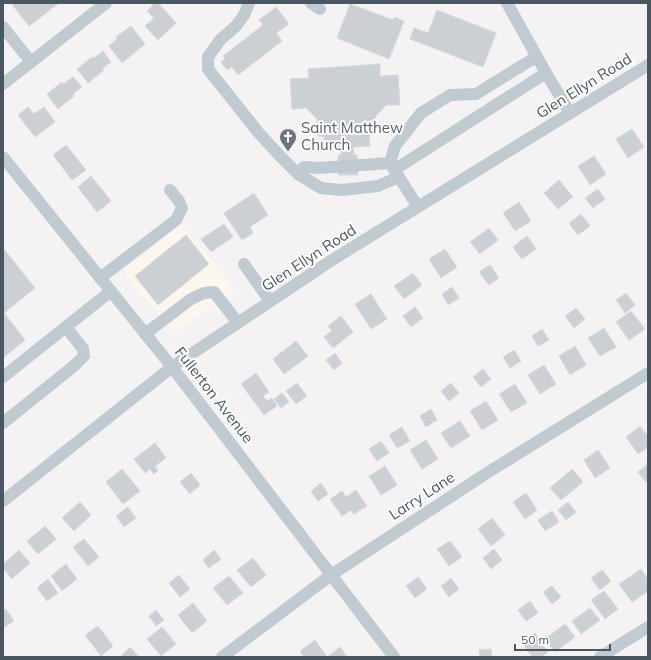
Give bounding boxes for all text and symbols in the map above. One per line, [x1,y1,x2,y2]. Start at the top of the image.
street label: Glen Ellyn Road [533,49,635,122]
place label: Saint Matthew Church [301,118,403,154]
church icon: Saint Matthew Church [278,127,298,152]
street label: Glen Ellyn Road [258,220,360,295]
street label: Fullerton Avenue [171,343,258,447]
street label: Larry Lane [385,467,458,524]
scale bar [515,626,610,652]
text: 50 m [521,632,549,647]

